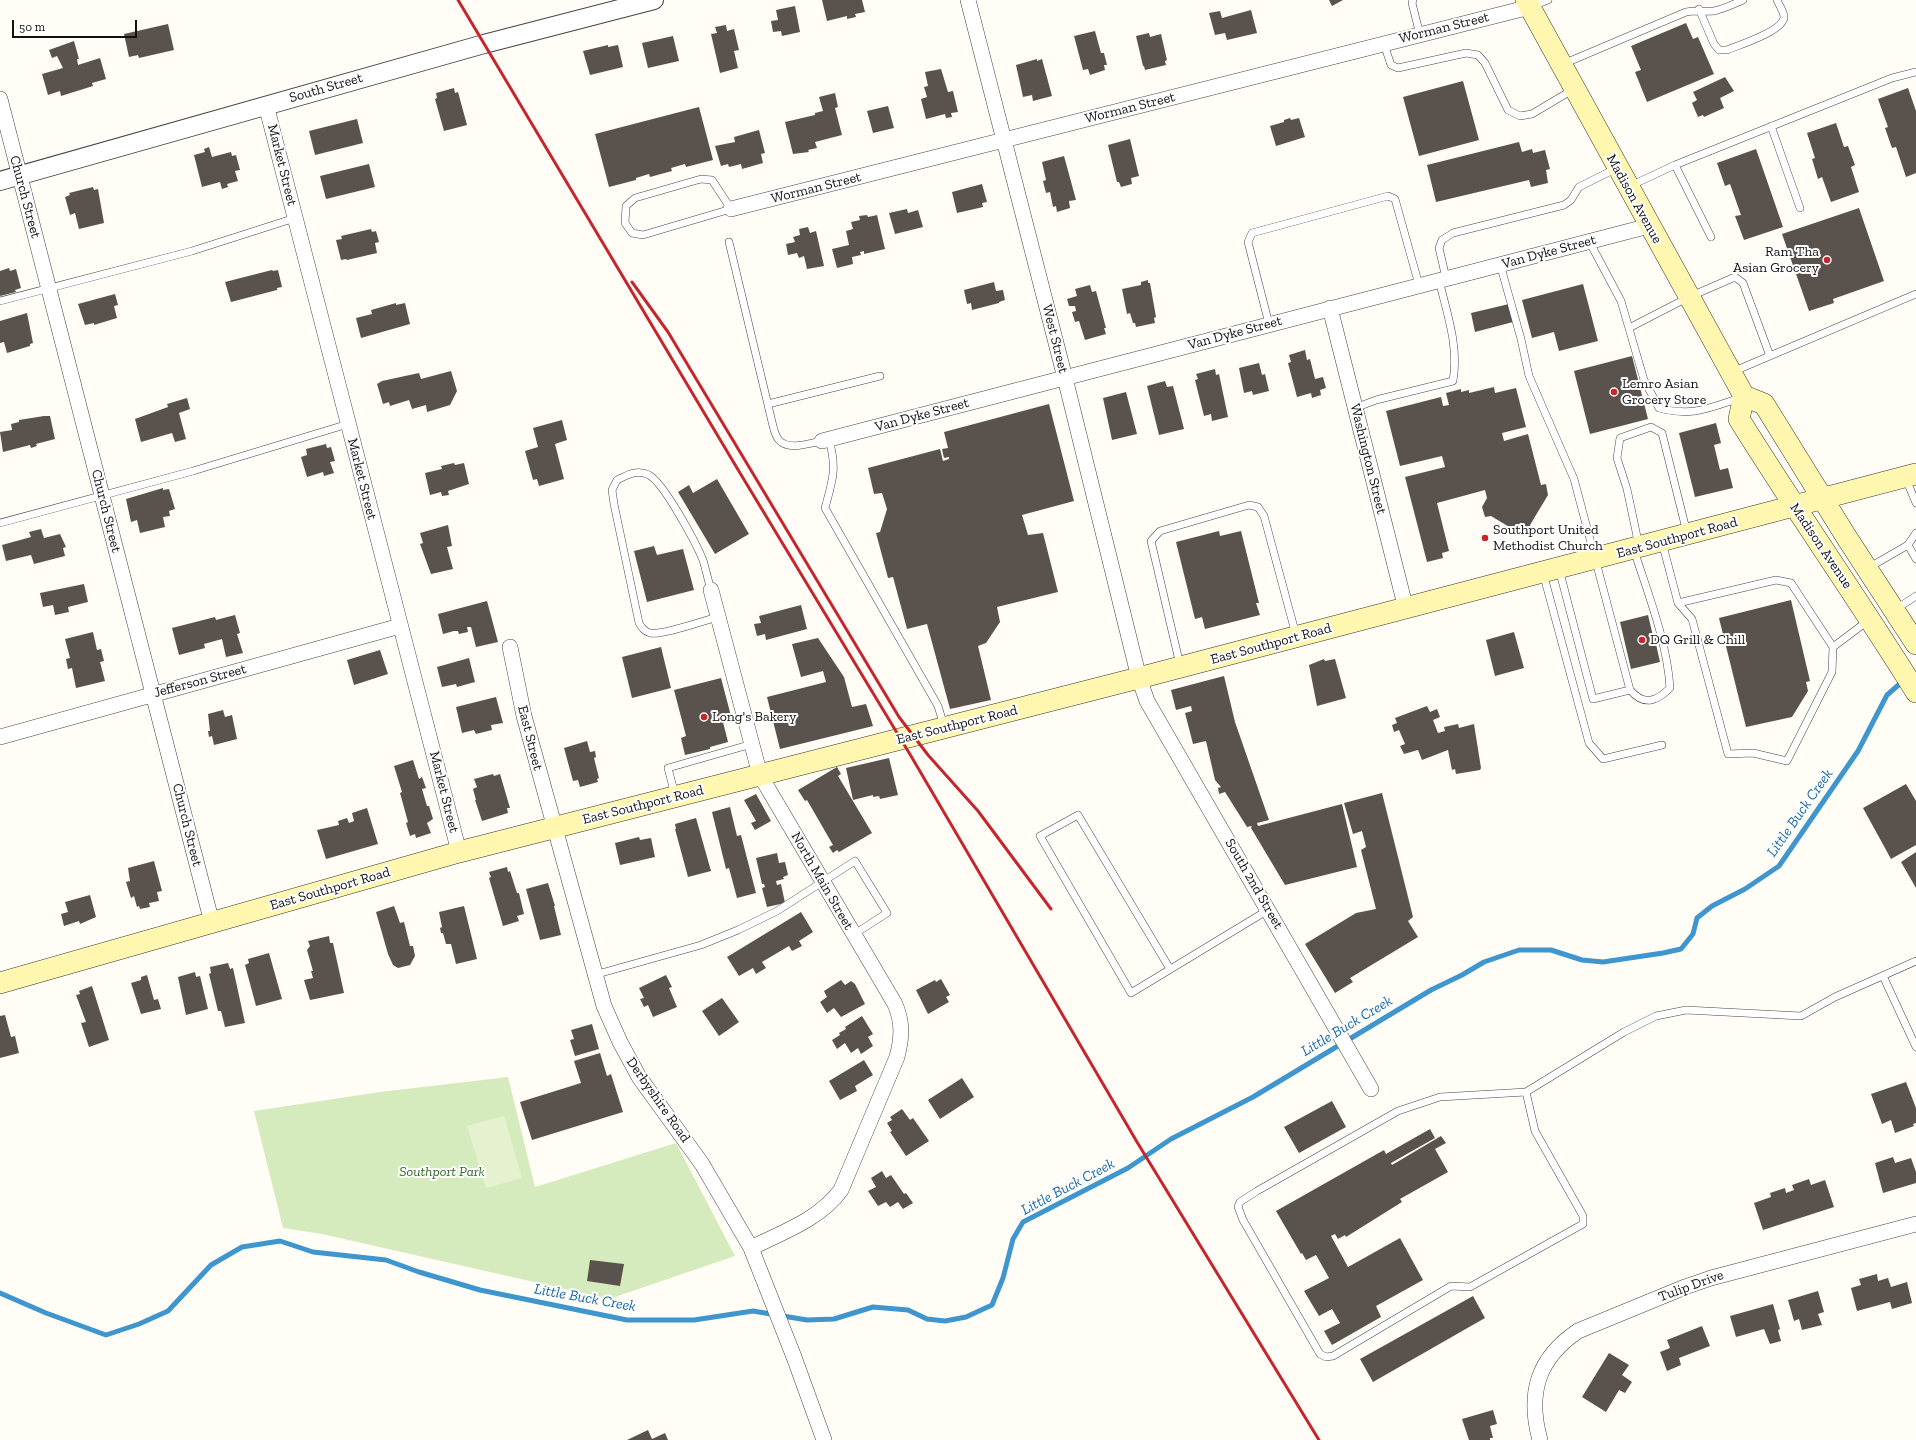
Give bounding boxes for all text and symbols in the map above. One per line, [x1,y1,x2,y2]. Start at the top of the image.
street label: Worman Street [1397,9,1491,47]
scale bar [14,12,139,38]
text: 50 m [19,20,45,34]
street label: South Street [287,70,365,106]
street label: Worman Street [1083,89,1177,127]
street label: Market Street [264,122,300,208]
street label: Madison Avenue [1603,151,1665,247]
street label: Church Street [6,154,44,240]
street label: Worman Street [769,169,863,207]
street label: Van Dyke Street [1500,231,1598,273]
place label: Ram Tha Asian Grocery [1733,244,1819,276]
marker: Ram Tha Asian Grocery [1822,255,1832,265]
street label: West Street [1038,303,1072,375]
street label: Van Dyke Street [1186,312,1284,354]
place label: Lemro Asian Grocery Store [1622,376,1706,408]
marker: Lemro Asian Grocery Store [1609,387,1619,397]
street label: Van Dyke Street [873,394,971,436]
street label: Washington Street [1346,402,1390,516]
street label: Market Street [344,436,380,522]
street label: Church Street [88,468,124,554]
street label: Madison Avenue [1786,500,1856,592]
street label: East Southport Road [1615,514,1739,562]
place label: Southport United Methodist Church [1493,522,1603,554]
marker: Southport United Methodist Church [1480,533,1490,543]
street label: East Southport Road [1209,620,1333,668]
place label: DQ Grill & Chill [1650,632,1745,648]
marker: DQ Grill & Chill [1637,635,1647,645]
street label: Jefferson Street [152,661,248,701]
street label: East Southport Road [895,702,1019,748]
street label: East Street [514,704,546,772]
place label: Long's Bakery [712,709,796,725]
marker: Long's Bakery [699,712,709,722]
street label: Market Street [426,749,462,835]
water label: Little Buck Creek [1763,766,1837,860]
street label: Church Street [169,782,205,868]
street label: East Southport Road [581,782,705,828]
street label: North Main Street [787,829,857,933]
street label: South 2nd Street [1221,836,1287,932]
street label: East Southport Road [268,864,392,914]
water label: Little Buck Creek [1298,992,1396,1060]
street label: Derbyshire Road [622,1054,694,1146]
water label: Little Buck Creek [1018,1155,1118,1219]
park label: Southport Park [399,1164,485,1180]
street label: Tulip Drive [1656,1266,1726,1306]
water label: Little Buck Creek [533,1280,637,1316]

